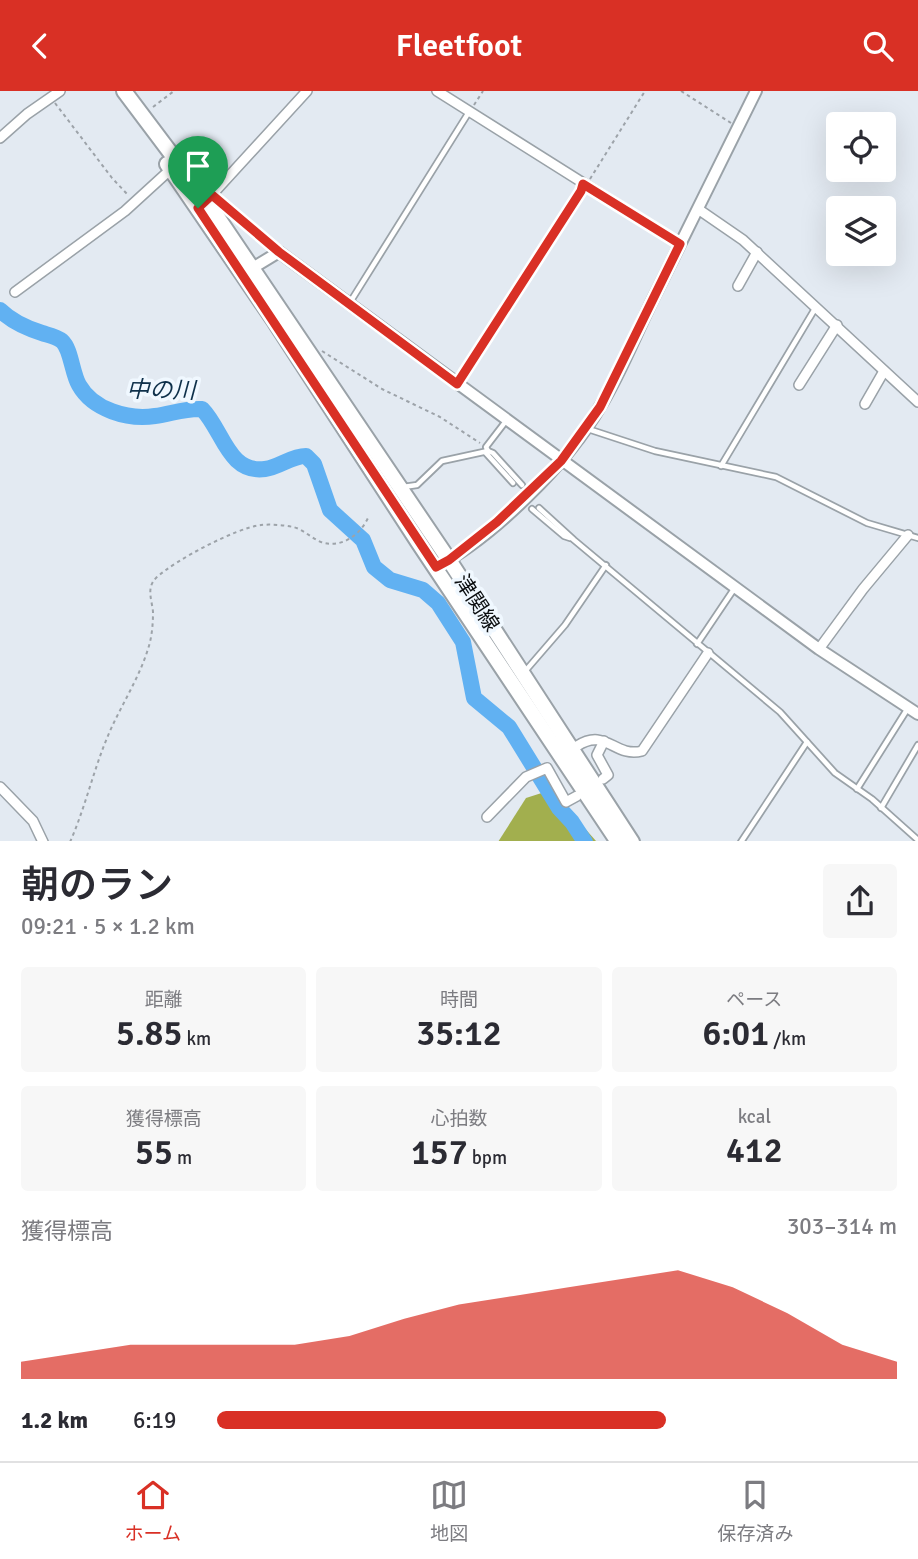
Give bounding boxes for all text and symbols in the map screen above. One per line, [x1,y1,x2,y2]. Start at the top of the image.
text: Fleetfoot [396,26,522,65]
icon: back [21,27,59,65]
icon: search [859,27,897,65]
map controls [826,112,896,266]
button: locate [826,112,896,182]
pin [168,136,228,208]
icon: arrive [179,147,217,185]
button: layers [826,196,896,266]
water label: 中の川 [126,375,199,405]
street label: 津関線 [449,570,505,636]
text: 朝のラン [21,862,173,909]
button: share [823,864,897,938]
text: 09:21 · 5 × 1.2 km [21,912,195,941]
text: 距離 [145,988,183,1012]
text: 時間 [440,988,478,1012]
text: ペース [726,988,782,1012]
text: 5.85 [116,1012,182,1055]
text: 35:12 [416,1012,502,1055]
text: 6:01 [703,1012,769,1055]
text: km [182,1027,211,1051]
text: /km [769,1027,806,1051]
text: kcal [738,1105,771,1129]
text: 獲得標高 [126,1107,202,1131]
text: 心拍数 [430,1107,488,1131]
text: 412 [726,1129,783,1172]
text: 55 [135,1131,173,1174]
text: 157 [411,1131,468,1174]
text: m [173,1146,192,1170]
text: bpm [468,1146,507,1170]
text: 303–314 m [787,1212,897,1241]
text: 獲得標高 [21,1217,113,1246]
text: 1.2 km [21,1406,88,1435]
text: 6:19 [133,1406,176,1435]
tab: ホーム [125,1476,181,1546]
tab: 地図 [430,1476,468,1546]
tab: 保存済み [717,1476,793,1546]

